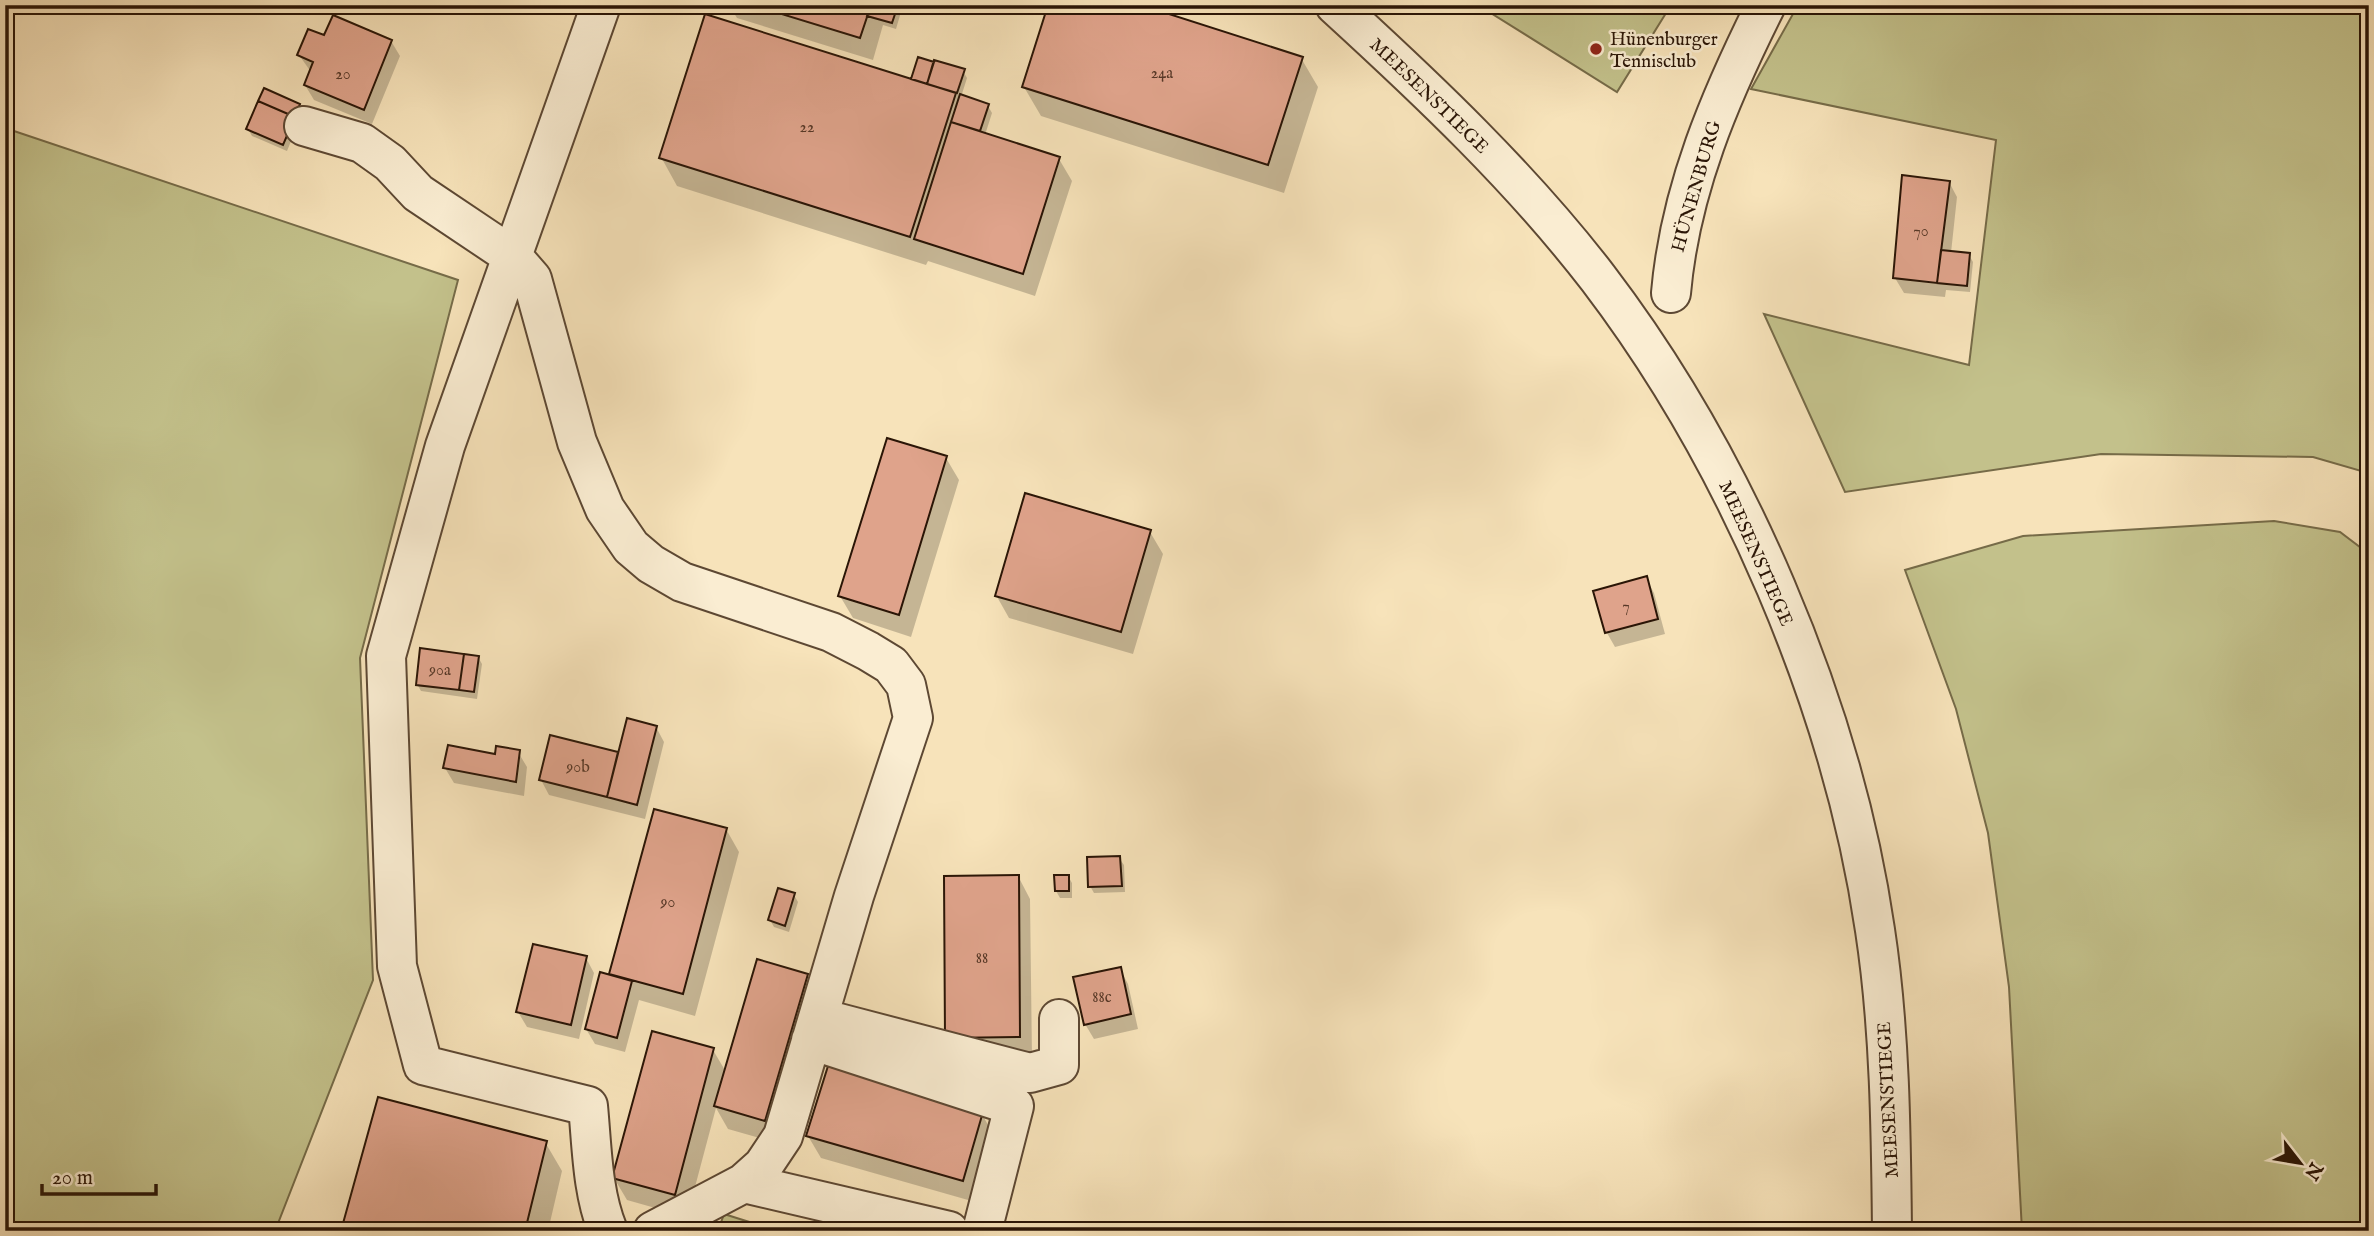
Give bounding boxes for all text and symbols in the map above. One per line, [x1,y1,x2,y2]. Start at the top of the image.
place label: Hünenburger Tennisclub [1610,28,1718,74]
street label: MEESENSTIEGE [1364,33,1493,159]
marker: Hünenburger Tennisclub [1588,41,1604,57]
house number: 24a [1151,64,1173,84]
house number: 20 [335,65,351,85]
house number: 22 [799,118,815,138]
street label: HÜNENBURG [1667,118,1727,255]
house number: 70 [1913,222,1929,242]
street label: MEESENSTIEGE [1712,477,1798,630]
house number: 7 [1622,597,1630,617]
house number: 90a [428,661,451,681]
house number: 90b [565,758,590,778]
house number: 90 [660,893,676,913]
house number: 88 [976,949,988,969]
house number: 88c [1092,988,1112,1008]
street label: MEESENSTIEGE [1873,1021,1905,1179]
north arrow [2266,1128,2336,1198]
scale bar [42,1152,156,1196]
text: N [2298,1157,2328,1184]
text: 20 m [52,1165,93,1192]

